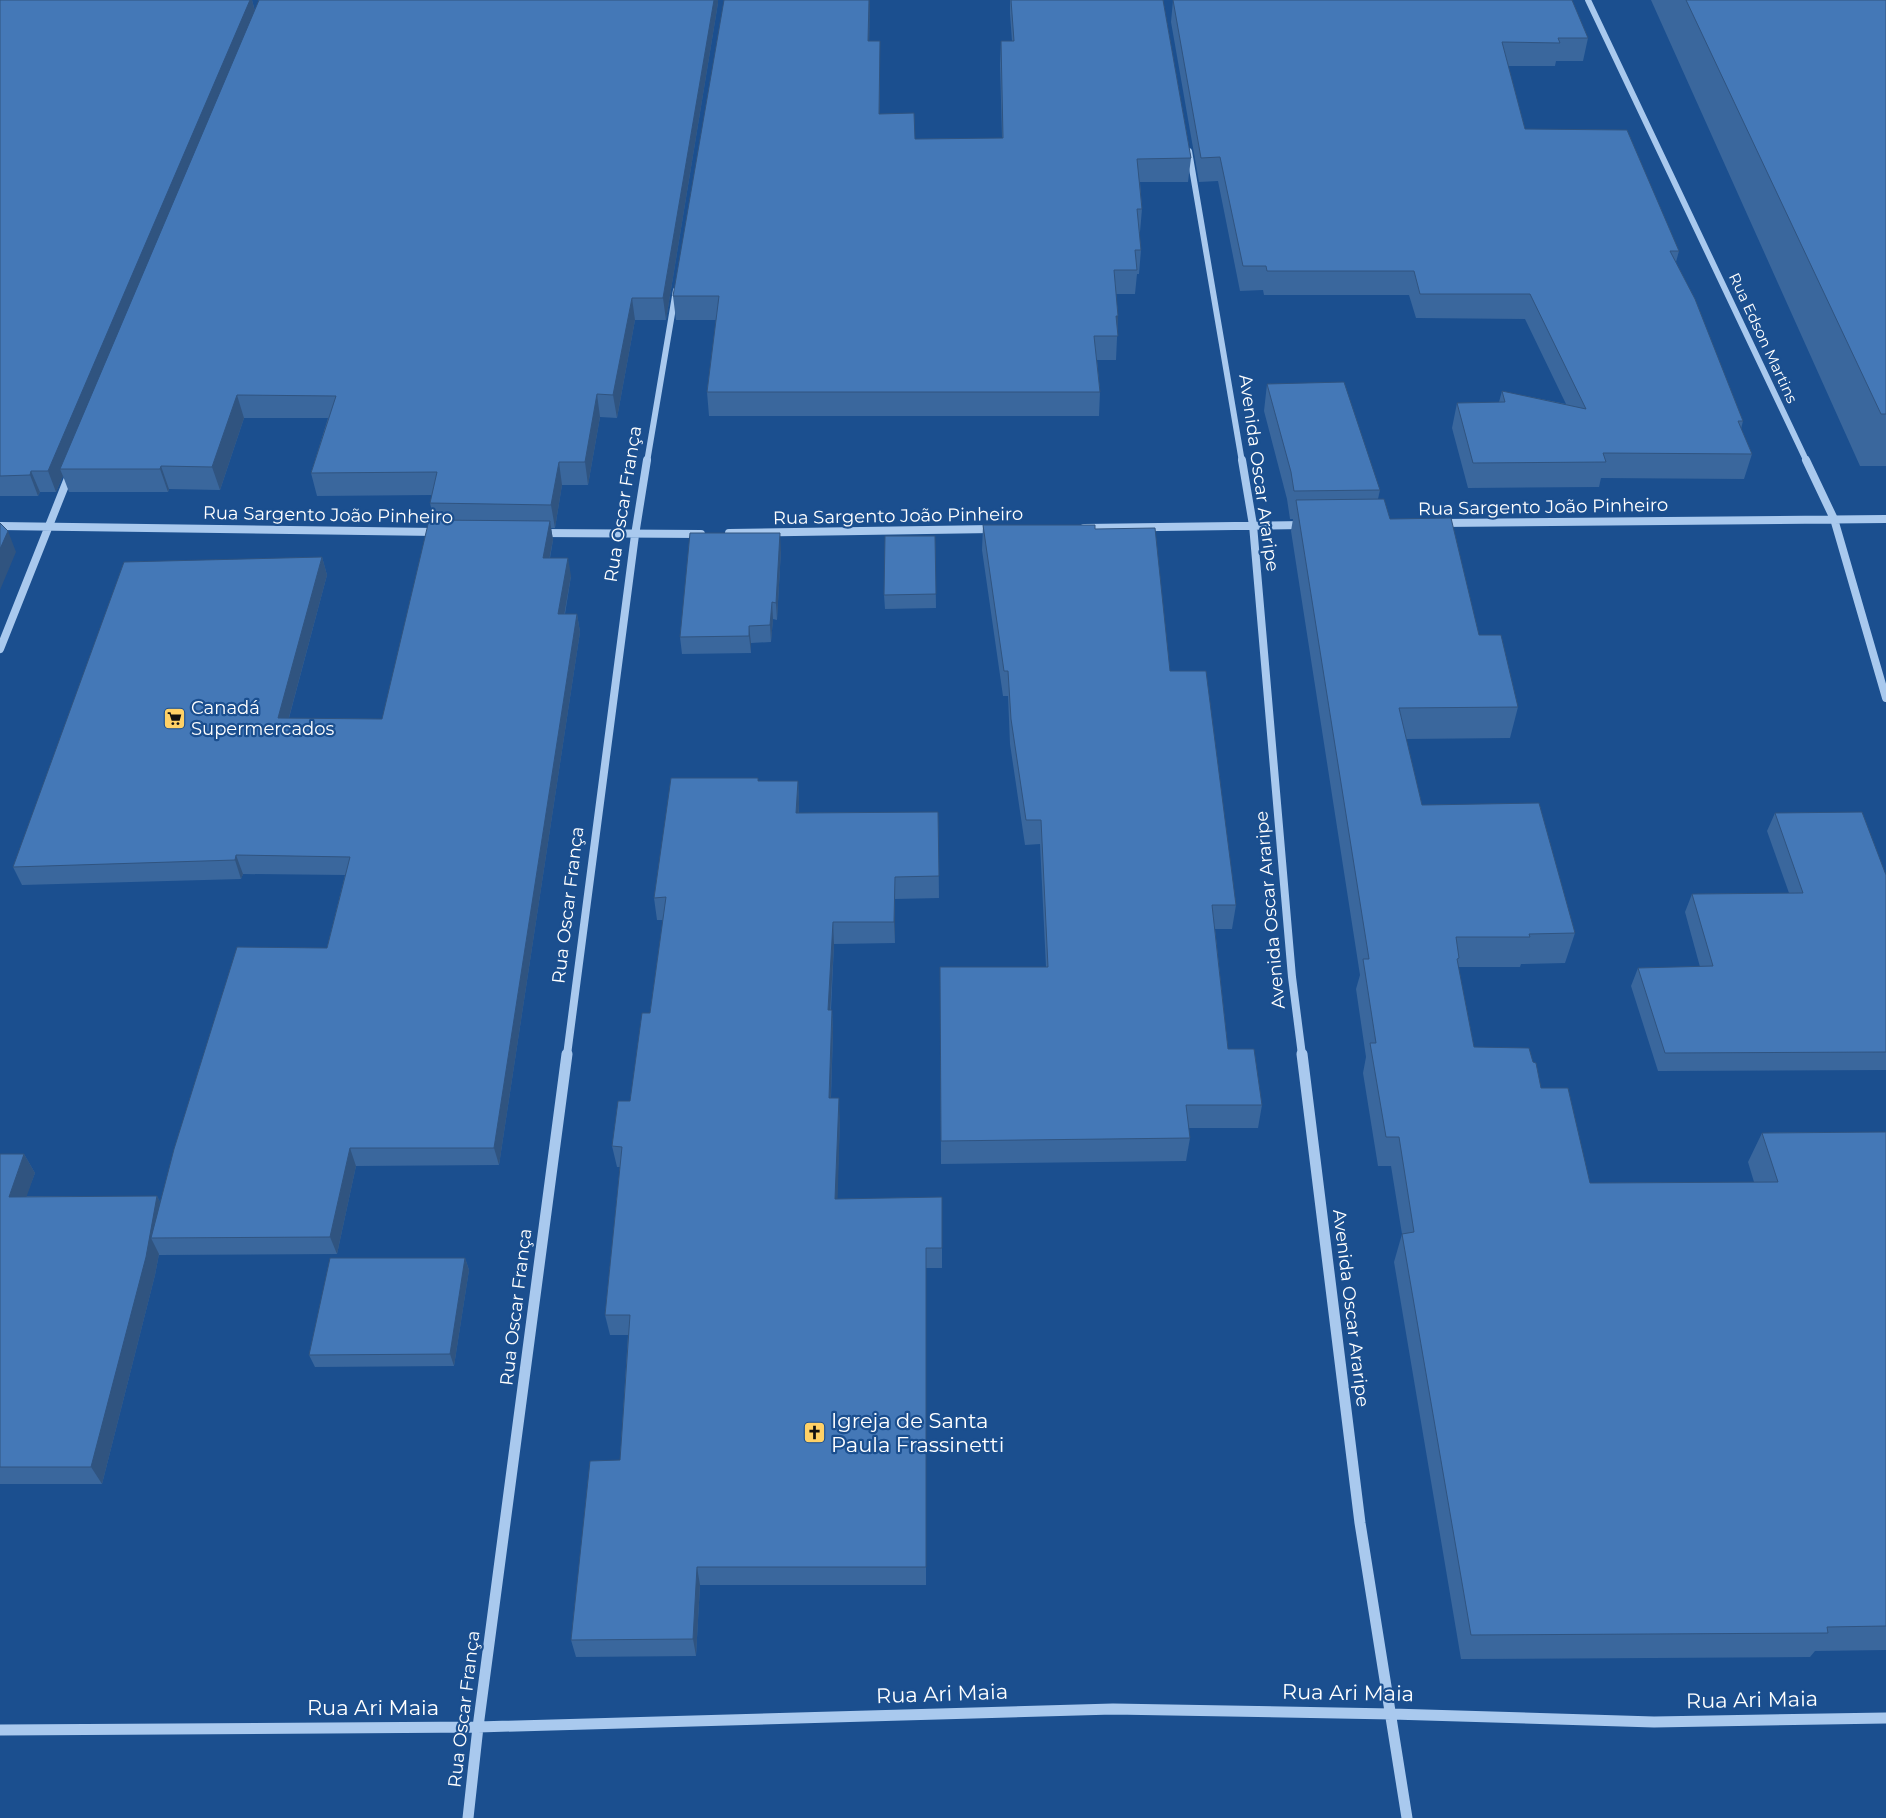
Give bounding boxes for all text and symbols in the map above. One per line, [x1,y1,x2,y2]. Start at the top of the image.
street label: Rua Edson Martins [1725,270,1802,406]
street label: Avenida Oscar Araripe [1234,373,1284,573]
street label: Rua Oscar França [600,424,646,584]
street label: Rua Sargento João Pinheiro [1418,494,1668,520]
street label: Rua Sargento João Pinheiro [203,502,453,528]
street label: Rua Sargento João Pinheiro [773,503,1023,529]
place label: Canadá Supermercados [191,697,335,740]
supermarket icon: Canadá Supermercados [163,706,187,730]
street label: Avenida Oscar Araripe [1250,810,1290,1010]
street label: Rua Oscar França [547,825,589,985]
street label: Avenida Oscar Araripe [1328,1208,1374,1408]
street label: Rua Oscar França [495,1227,537,1387]
place label: Igreja de Santa Paula Frassinetti [831,1408,1004,1457]
church icon: Igreja de Santa Paula Frassinetti [803,1421,827,1445]
street label: Rua Oscar França [443,1629,485,1789]
street label: Rua Ari Maia [876,1679,1008,1708]
street label: Rua Ari Maia [1282,1679,1414,1706]
street label: Rua Ari Maia [1686,1686,1818,1713]
street label: Rua Ari Maia [307,1695,439,1720]

